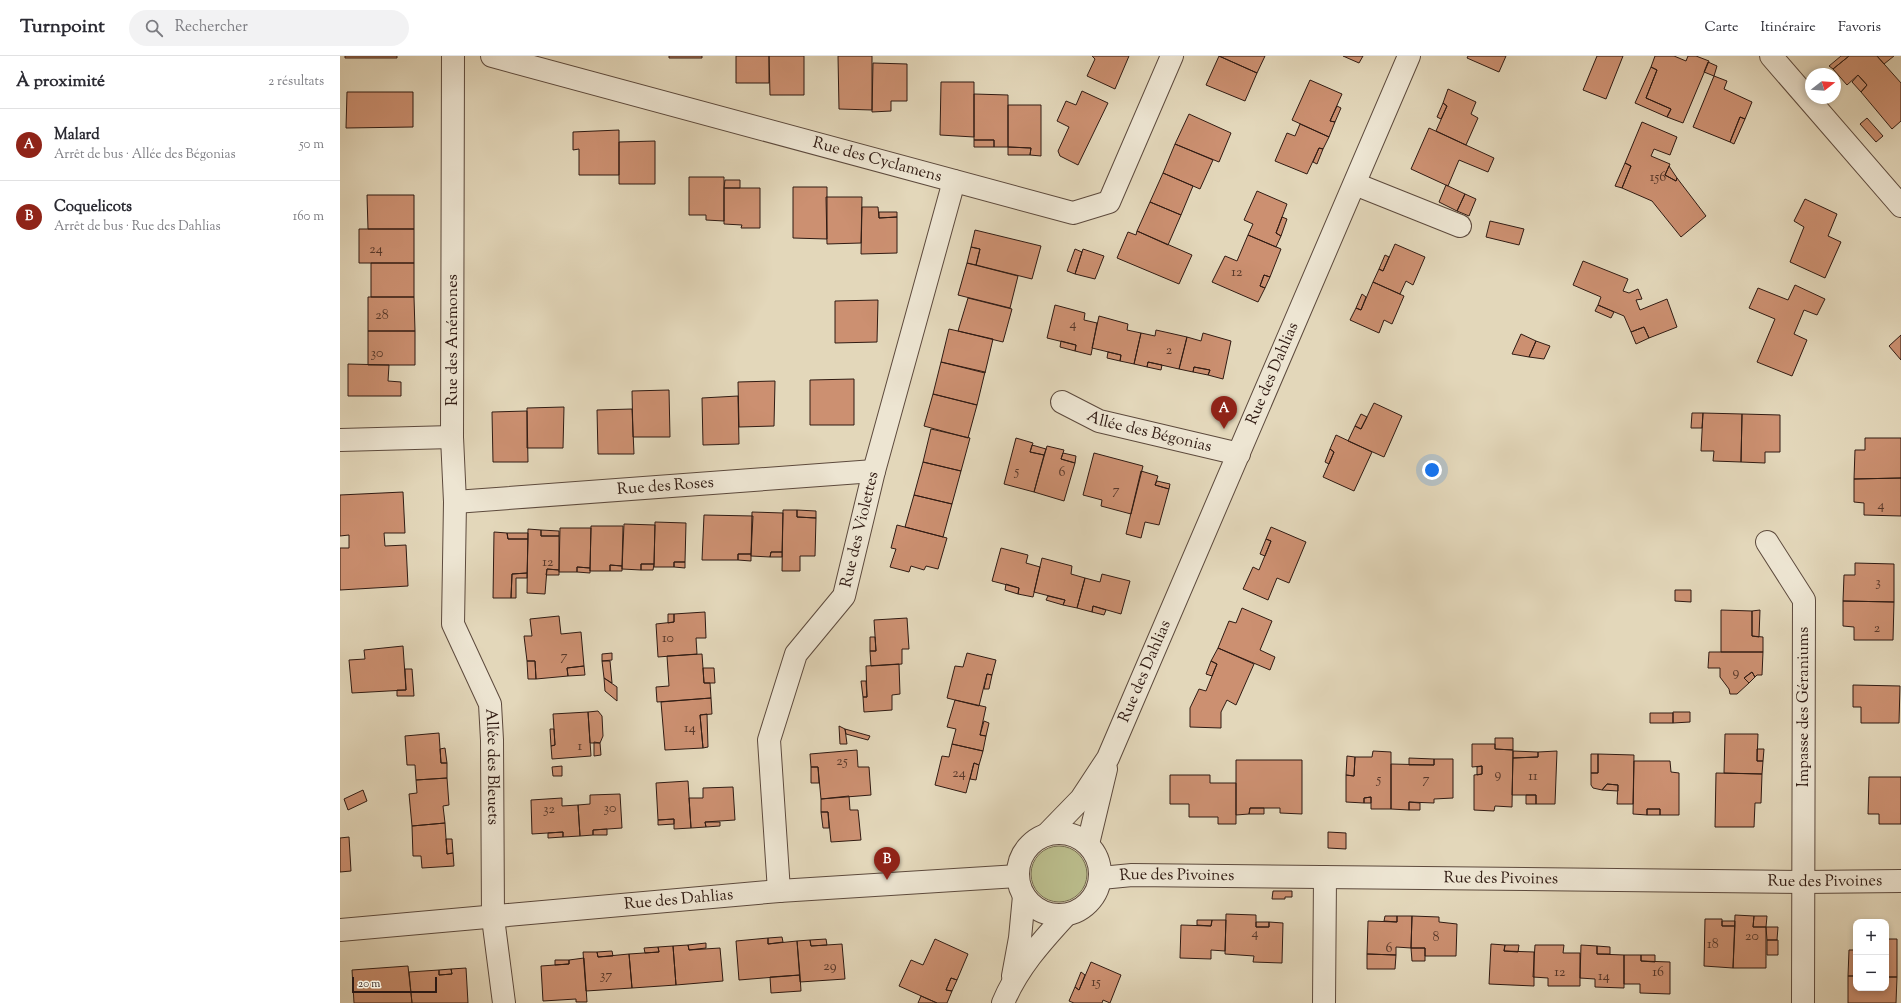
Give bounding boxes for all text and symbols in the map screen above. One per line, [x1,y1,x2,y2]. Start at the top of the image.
search box [129,10,409,46]
text: Turnpoint [20,14,105,41]
icon: search [143,17,165,39]
text: Rechercher [175,17,248,38]
text: Carte [1705,18,1738,38]
text: Itinéraire [1760,18,1816,38]
text: Favoris [1838,18,1881,38]
north arrow [1805,68,1841,104]
text: À proximité [16,70,105,94]
text: 2 résultats [268,73,324,91]
text: Malard [54,125,100,146]
street label: Rue des Cyclamens [810,132,944,189]
text: A [24,136,34,154]
text: 50 m [299,136,324,154]
text: Arrêt de bus · Allée des Bégonias [54,146,236,164]
house number: 156 [1650,168,1666,188]
text: Coquelicots [54,197,132,218]
text: B [25,208,33,226]
text: 160 m [293,208,324,226]
text: Arrêt de bus · Rue des Dahlias [54,218,221,236]
house number: 24 [369,240,383,260]
house number: 12 [1231,263,1243,283]
street label: Rue des Anémones [442,274,465,406]
house number: 28 [375,306,389,326]
house number: 4 [1069,315,1077,335]
street label: Rue des Dahlias [1241,319,1305,429]
house number: 2 [1166,341,1173,361]
house number: 30 [371,344,383,364]
pin: A [1211,396,1237,429]
street label: Allée des Bégonias [1083,405,1214,459]
your location [1422,460,1442,480]
house number: 5 [1014,462,1020,482]
house number: 6 [1059,463,1066,483]
street label: Rue des Violettes [835,469,885,590]
street label: Rue des Roses [616,471,715,501]
house number: 7 [1112,481,1120,501]
house number: 4 [1877,496,1885,516]
house number: 12 [542,553,554,573]
house number: 3 [1875,573,1881,593]
street label: Rue des Dahlias [1113,617,1177,726]
house number: 2 [1874,619,1881,639]
street label: Impasse des Géraniums [1793,627,1816,787]
house number: 10 [662,629,674,649]
house number: 7 [560,647,568,667]
house number: 9 [1733,663,1740,683]
street label: Allée des Bleuets [479,708,504,825]
house number: 14 [684,719,696,739]
house number: 1 [578,737,583,757]
house number: 25 [836,752,848,772]
house number: 24 [952,764,966,784]
house number: 9 [1495,765,1502,785]
house number: 11 [1528,767,1538,787]
house number: 5 [1376,770,1382,790]
house number: 7 [1422,770,1430,790]
house number: 30 [604,799,616,819]
house number: 32 [543,800,556,820]
pin: B [874,847,900,880]
street label: Rue des Pivoines [1118,863,1234,888]
street label: Rue des Pivoines [1443,867,1558,891]
street label: Rue des Pivoines [1767,870,1882,894]
street label: Rue des Dahlias [623,884,734,916]
map controls [1853,919,1889,991]
button: + [1853,919,1889,955]
house number: 4 [1251,924,1259,944]
house number: 20 [1745,927,1759,947]
house number: 8 [1433,928,1440,948]
house number: 18 [1707,935,1719,955]
house number: 6 [1386,939,1393,959]
button: − [1853,955,1889,991]
house number: 29 [823,957,837,977]
house number: 12 [1554,963,1566,983]
house number: 16 [1652,963,1664,983]
house number: 37 [600,966,612,986]
house number: 14 [1598,967,1610,987]
house number: 15 [1091,973,1101,993]
scale bar [352,975,437,994]
text: 20 m [358,976,380,992]

